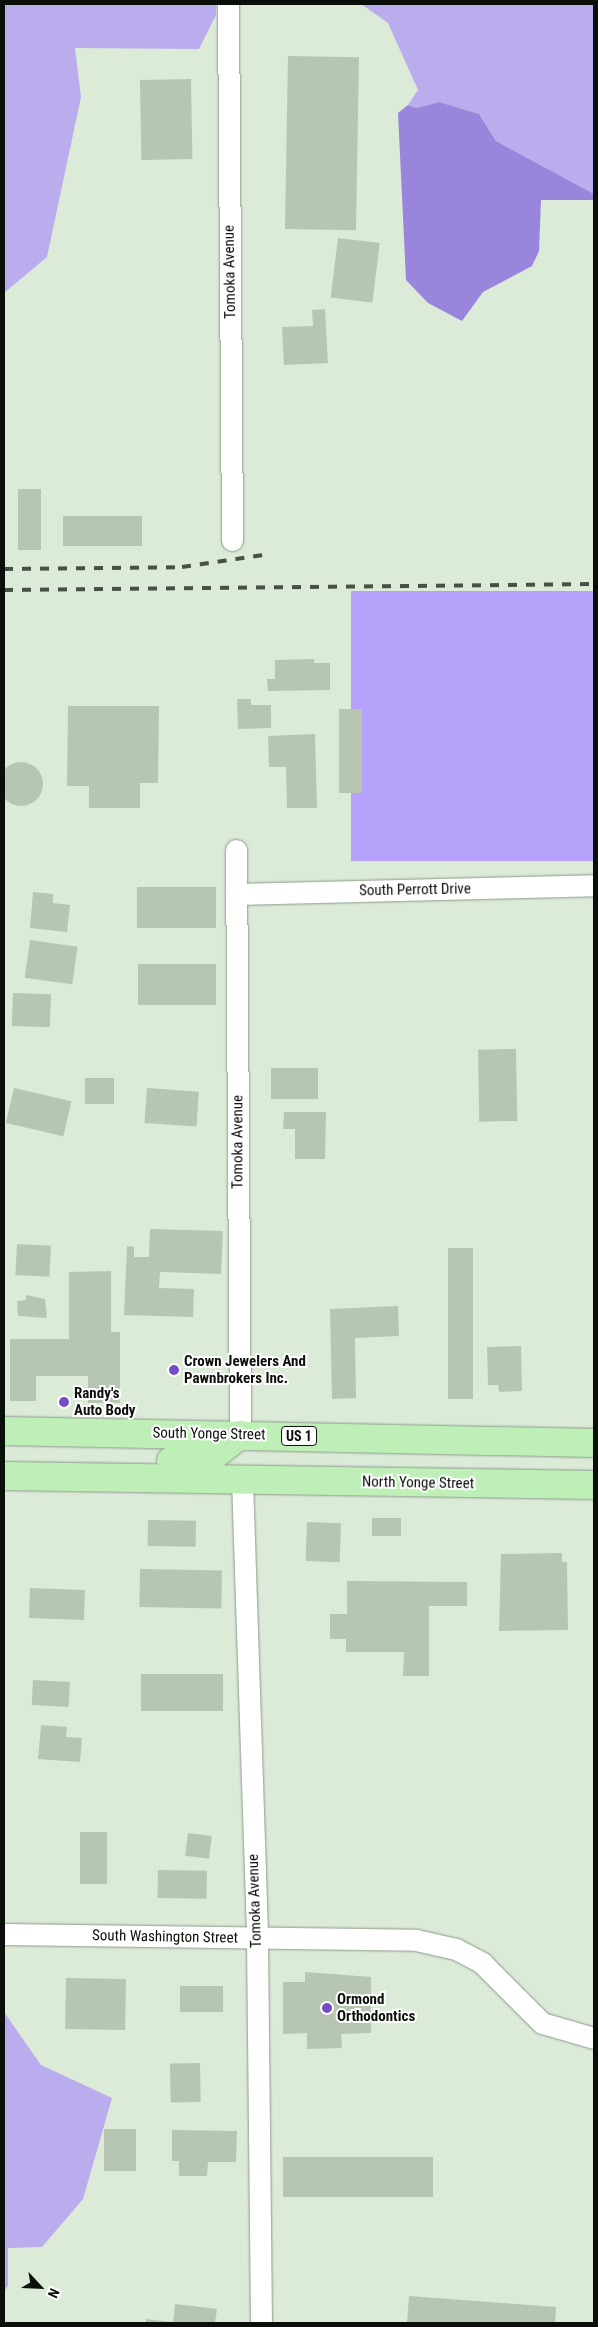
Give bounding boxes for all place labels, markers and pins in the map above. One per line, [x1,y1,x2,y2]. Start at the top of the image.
place label: Crown Jewelers And Pawnbrokers Inc. [184,1352,306,1387]
marker: Crown Jewelers And Pawnbrokers Inc. [168,1364,180,1376]
place label: Randy's Auto Body [74,1384,136,1419]
marker: Randy's Auto Body [58,1396,70,1408]
place label: Ormond Orthodontics [337,1990,415,2025]
marker: Ormond Orthodontics [321,2002,333,2014]

